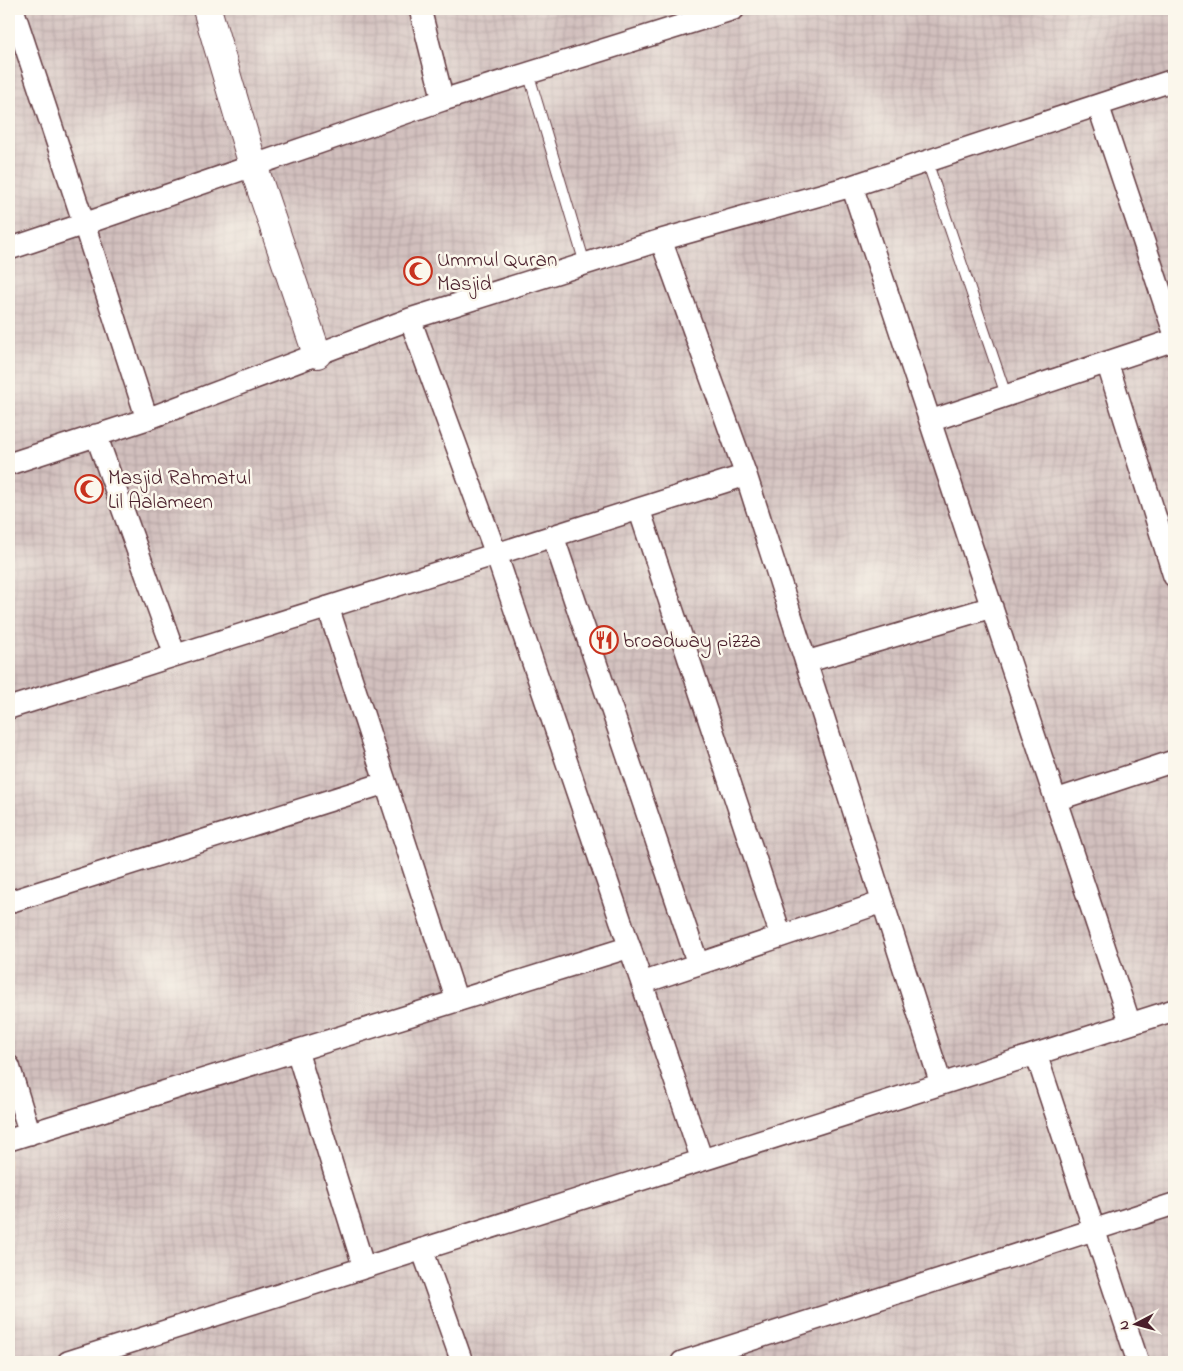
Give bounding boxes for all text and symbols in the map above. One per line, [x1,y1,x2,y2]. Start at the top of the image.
place label: Ummul Quran Masjid [437,246,557,300]
mosque icon: Ummul Quran Masjid [403,256,433,286]
place label: Masjid Rahmatul Lil Aalameen [108,464,251,518]
mosque icon: Masjid Rahmatul Lil Aalameen [74,474,104,504]
restaurant icon: broadway pizza [589,625,619,655]
place label: broadway pizza [623,627,761,659]
north arrow [1110,1298,1160,1348]
text: N [1114,1319,1135,1331]

